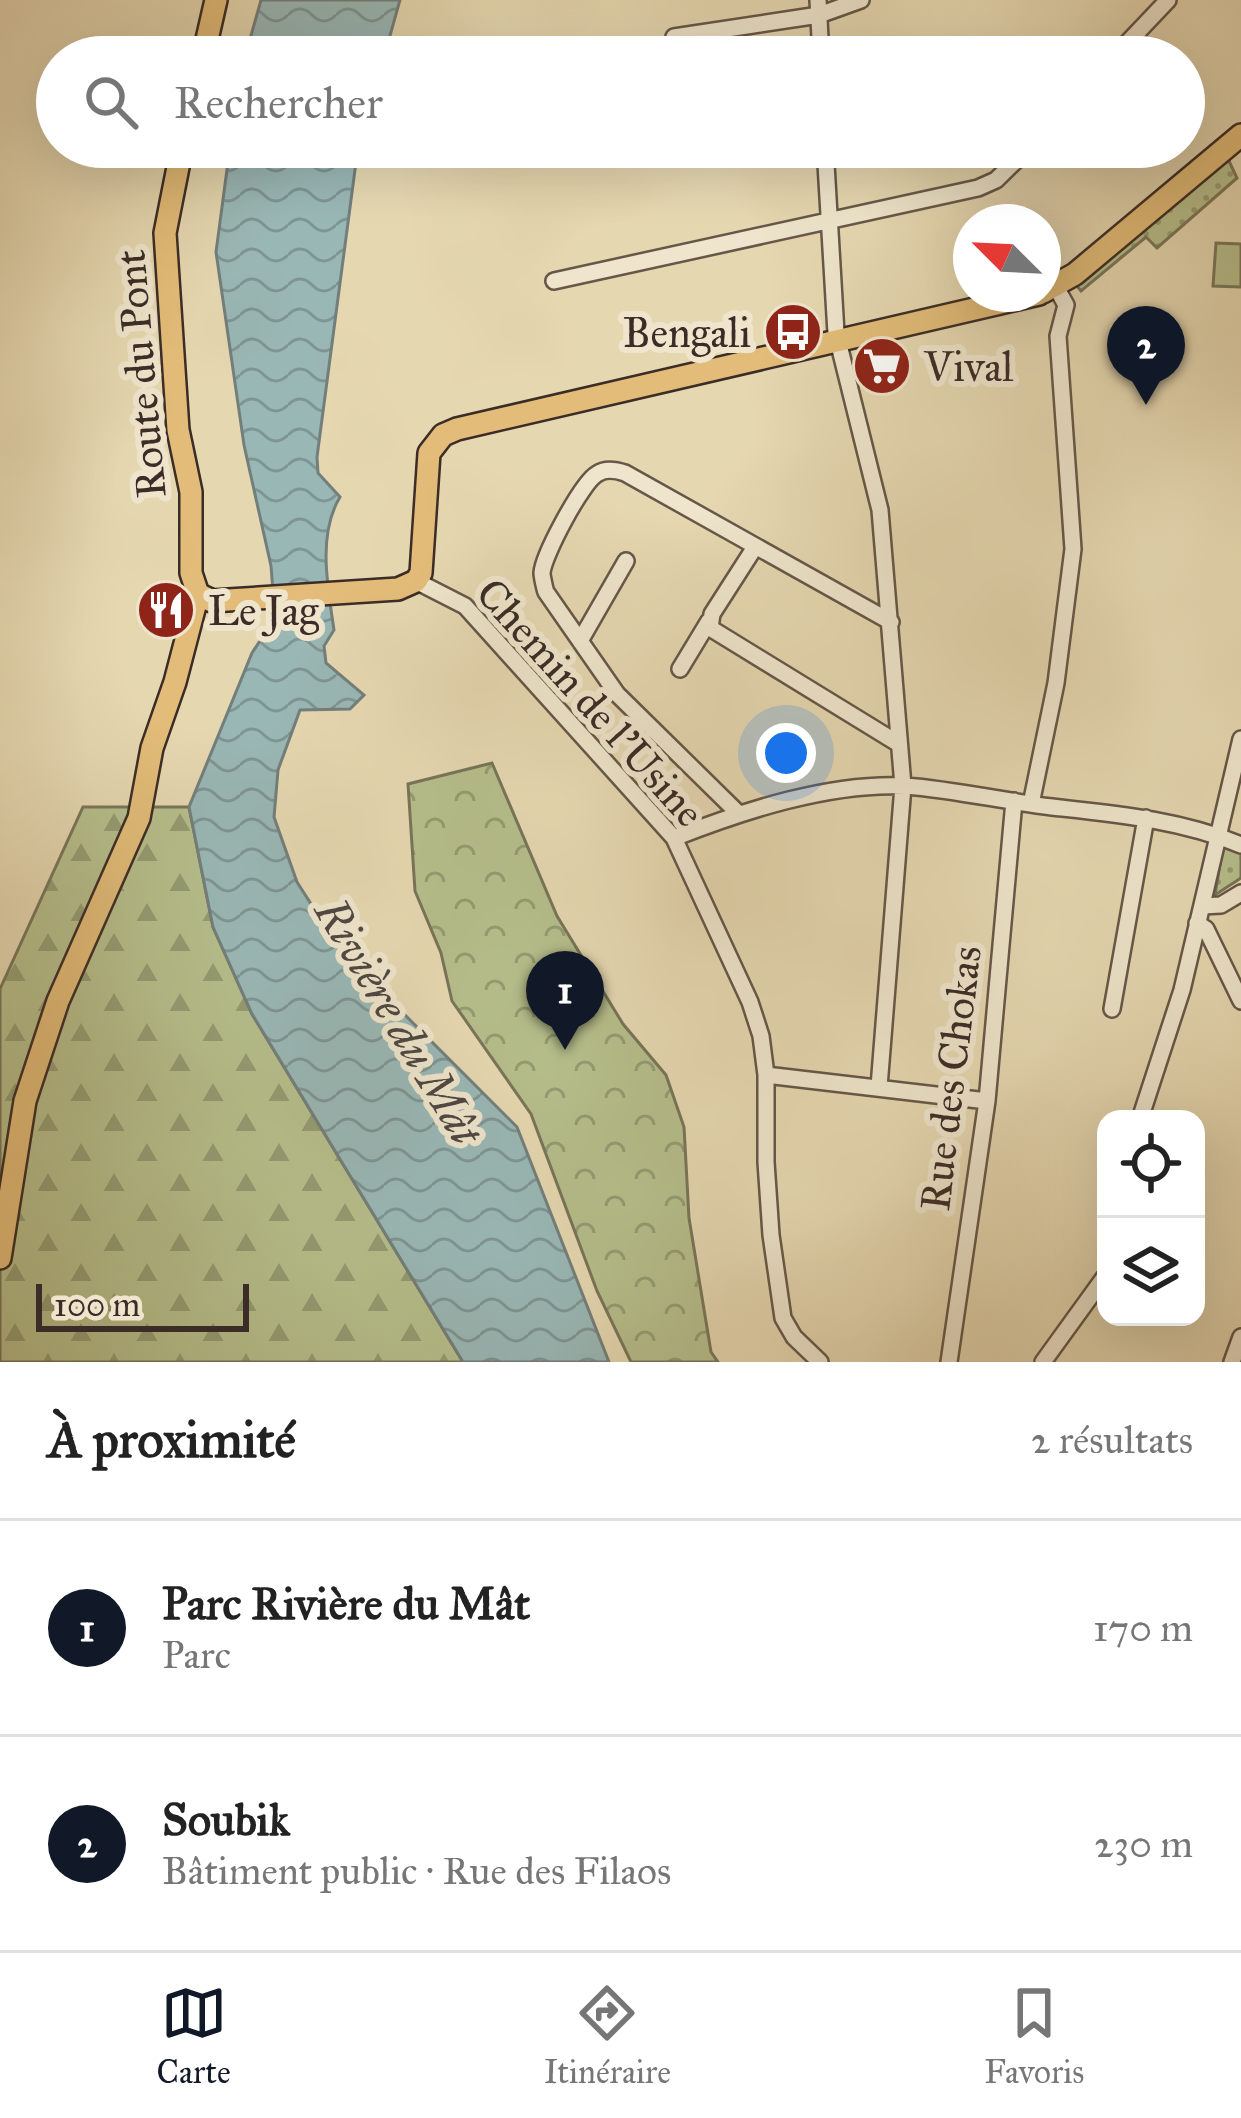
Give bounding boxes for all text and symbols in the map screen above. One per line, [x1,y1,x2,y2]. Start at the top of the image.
search box [36,36,1205,168]
icon: search [78,69,144,135]
text: Rechercher [174,75,383,130]
north arrow [953,204,1061,312]
street label: Route du Pont [104,248,178,500]
bus stop icon: Bengali [762,301,824,363]
pin: 2 [1107,306,1185,405]
place label: Bengali [623,307,751,359]
supermarket icon: Vival [851,335,913,397]
place label: Vival [923,341,1014,393]
street label: Chemin de l'Usine [465,568,716,838]
restaurant icon: Le Jag [135,579,197,641]
place label: Le Jag [208,585,319,637]
your location [756,723,816,783]
water label: Rivière du Mât [302,886,495,1157]
street label: Rue des Chokas [909,943,993,1214]
pin: 1 [526,951,604,1050]
map controls [1097,1110,1205,1326]
button: locate [1097,1110,1205,1218]
button: layers [1097,1218,1205,1326]
scale bar [36,1278,249,1331]
text: 100 m [54,1285,140,1325]
text: À proximité [48,1409,296,1471]
text: 2 résultats [1031,1416,1193,1464]
text: Parc Rivière du Mât [162,1576,530,1631]
text: 1 [79,1604,95,1652]
text: 170 m [1093,1604,1193,1652]
text: Parc [162,1631,231,1679]
text: Soubik [162,1792,290,1847]
text: 2 [77,1820,97,1868]
text: 230 m [1094,1820,1193,1868]
text: Bâtiment public · Rue des Filaos [162,1847,671,1895]
tab: Carte [157,1980,231,2092]
tab: Itinéraire [544,1980,671,2092]
tab: Favoris [984,1980,1084,2092]

